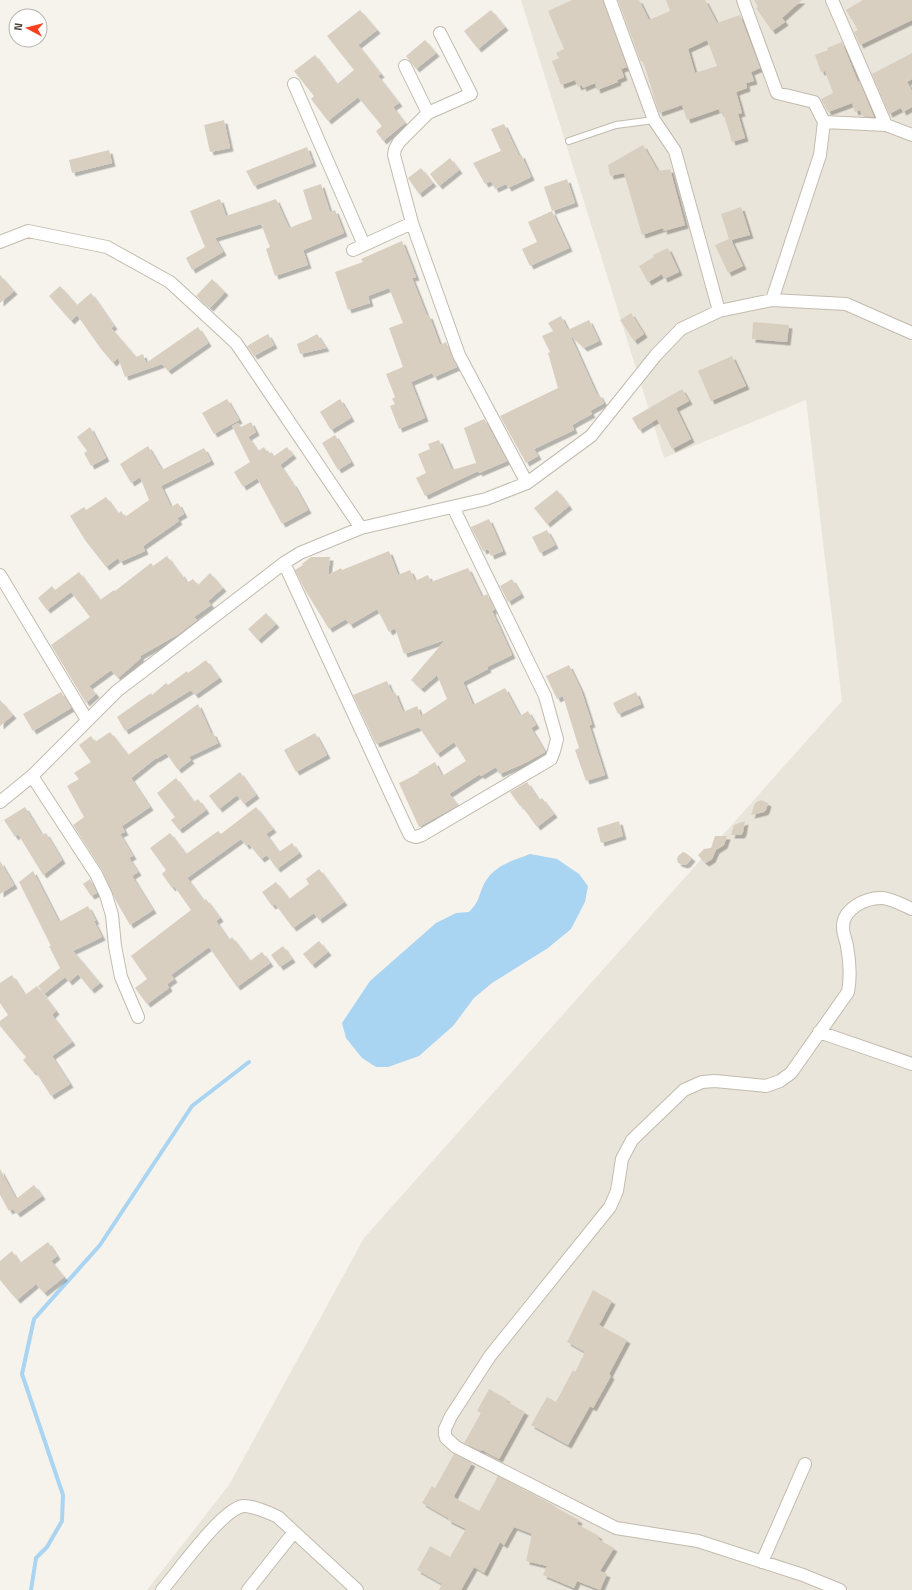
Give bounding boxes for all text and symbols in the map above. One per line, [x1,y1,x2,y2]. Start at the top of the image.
north arrow [8,8,48,48]
text: N [10,22,26,32]

